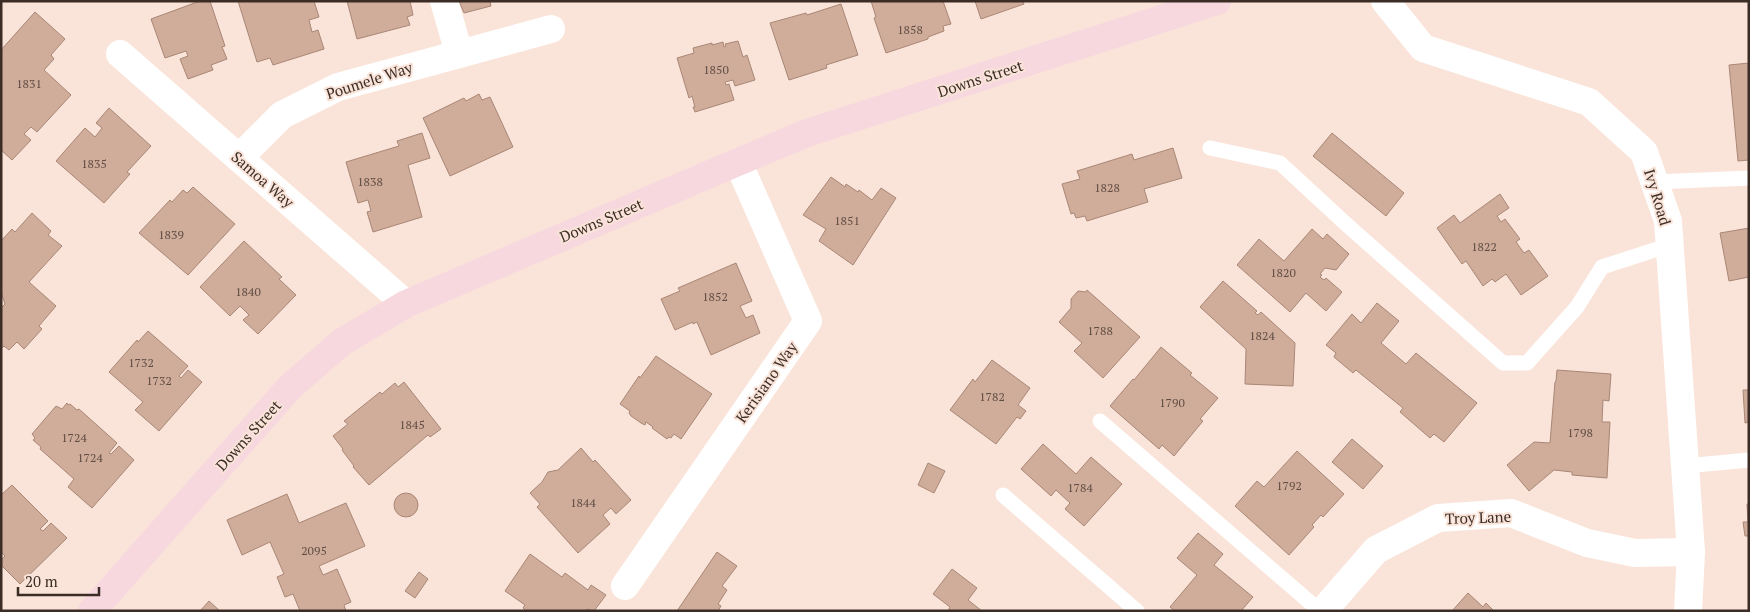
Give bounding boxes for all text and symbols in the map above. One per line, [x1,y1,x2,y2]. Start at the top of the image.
house number: 1858 [897,22,923,37]
street label: Downs Street [935,55,1026,101]
street label: Poumele Way [323,56,415,103]
house number: 1850 [703,62,729,77]
house number: 1831 [16,76,42,91]
street label: Samoa Way [228,146,299,212]
house number: 1835 [81,156,107,171]
street label: Ivy Road [1640,166,1676,228]
house number: 1838 [357,174,383,189]
house number: 1828 [1094,180,1120,195]
street label: Downs Street [556,193,646,247]
house number: 1851 [834,213,860,228]
house number: 1839 [158,227,184,242]
house number: 1822 [1471,239,1497,254]
house number: 1820 [1270,265,1296,280]
house number: 1840 [235,284,261,299]
house number: 1852 [702,289,728,304]
house number: 1788 [1087,323,1113,338]
house number: 1824 [1249,328,1275,343]
street label: Kerisiano Way [731,337,802,426]
house number: 1732 [128,355,154,370]
house number: 1732 [146,373,172,388]
house number: 1782 [979,389,1005,404]
street label: Downs Street [211,395,285,475]
house number: 1790 [1159,395,1185,410]
house number: 1845 [399,417,425,432]
house number: 1798 [1567,425,1593,440]
house number: 1724 [61,430,87,445]
house number: 1724 [77,450,103,465]
house number: 1792 [1276,478,1302,493]
house number: 1784 [1067,480,1093,495]
house number: 1844 [570,495,596,510]
street label: Troy Lane [1445,506,1511,528]
house number: 2095 [301,543,327,558]
scale bar [18,564,99,596]
text: 20 m [25,571,58,591]

